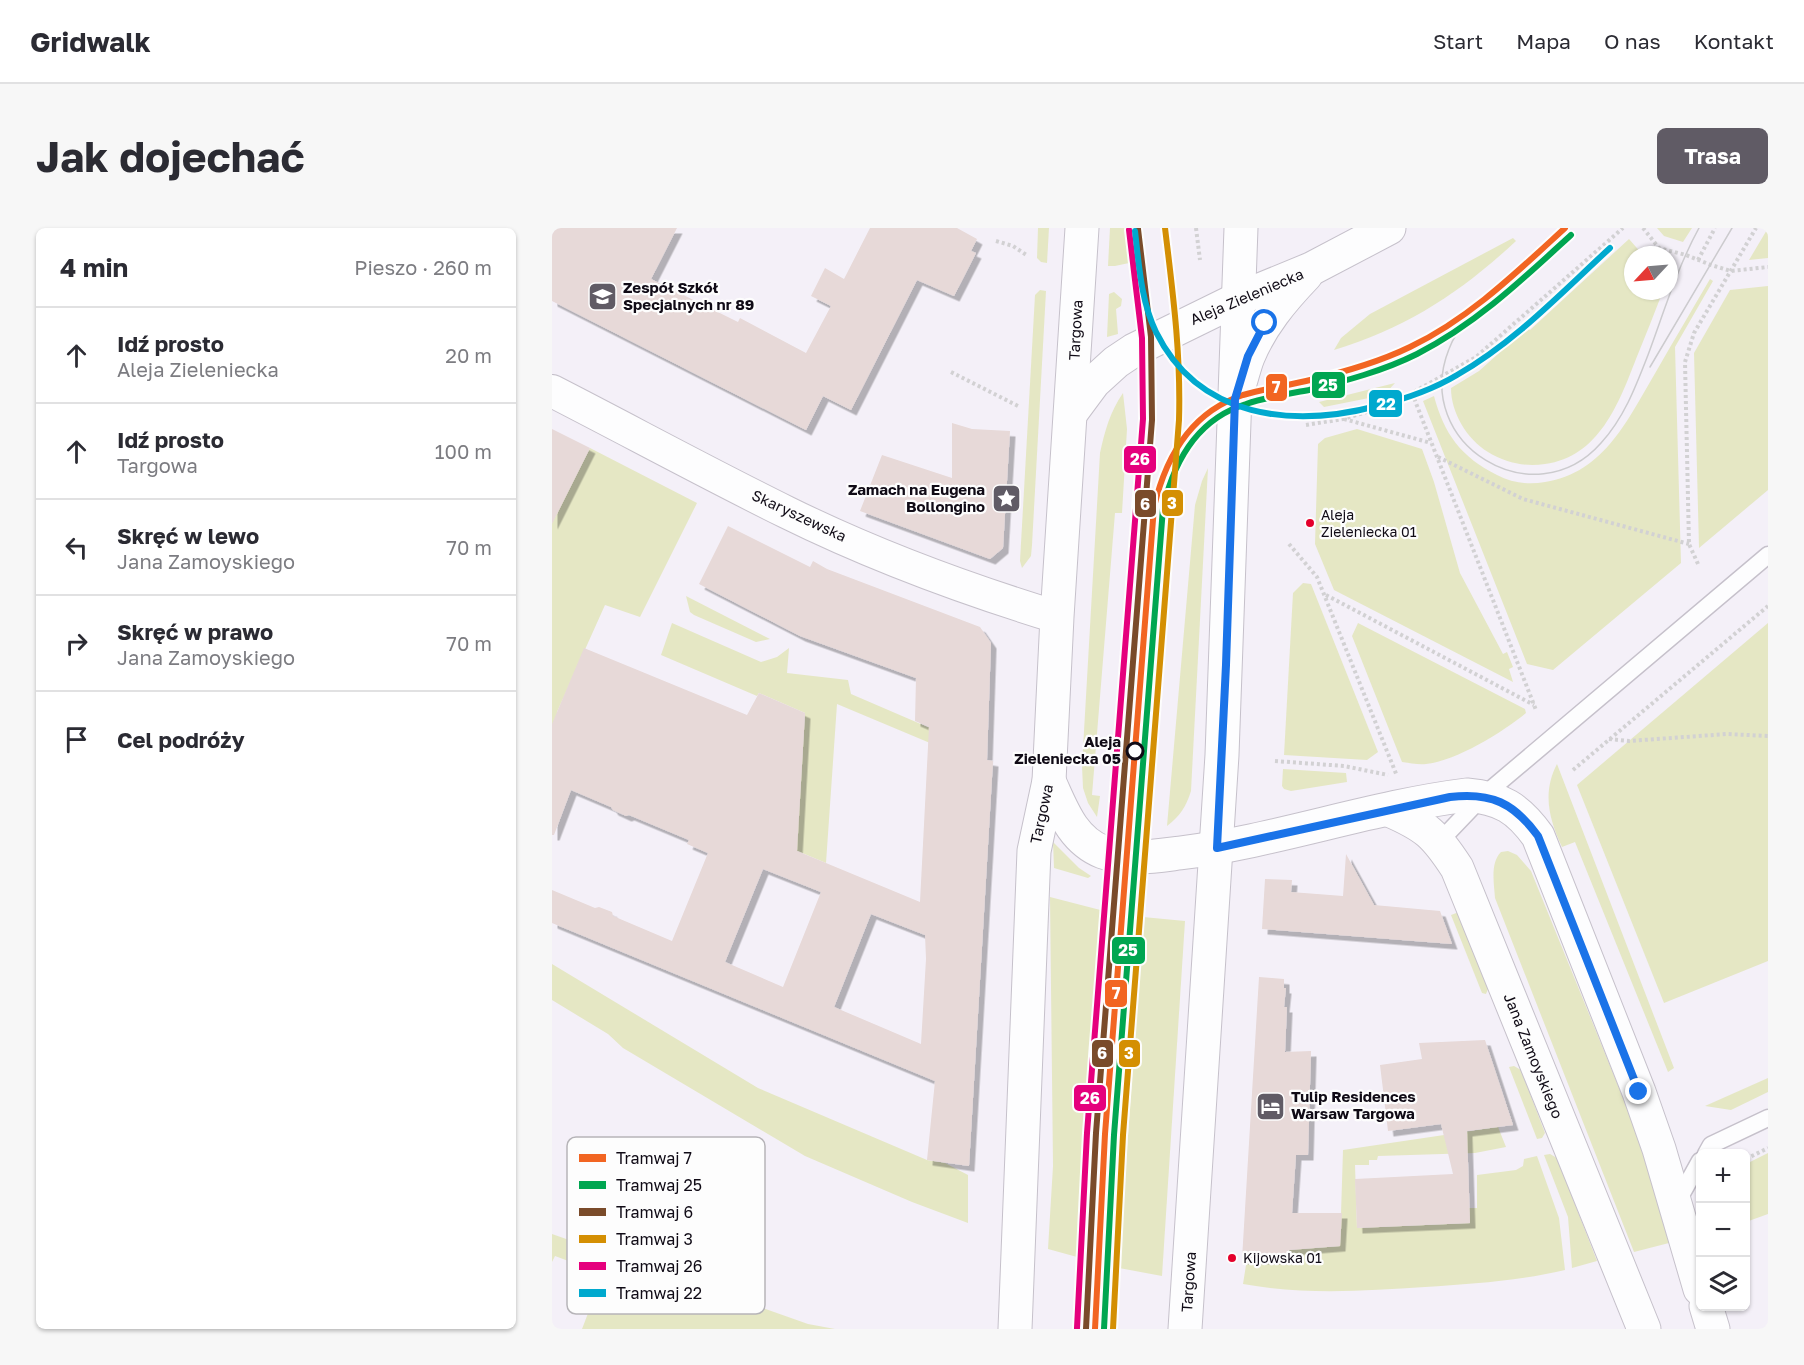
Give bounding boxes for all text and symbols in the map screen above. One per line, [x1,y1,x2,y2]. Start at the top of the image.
text: Gridwalk [30,25,151,58]
text: Start [1433,28,1483,54]
text: Mapa [1516,28,1571,54]
text: O nas [1604,28,1661,54]
text: Kontakt [1694,28,1774,54]
button: Trasa [1657,128,1768,184]
text: Jak dojechać [36,131,305,181]
north arrow [1624,246,1678,300]
text: 4 min [60,252,128,283]
text: Pieszo · 260 m [354,255,492,279]
street label: Aleja Zieleniecka [1187,264,1306,328]
place label: Zespół Szkół Specjalnych nr 89 [623,278,754,313]
school or university icon: Zespół Szkół Specjalnych nr 89 [586,281,618,313]
street label: Targowa [1064,299,1086,361]
route start [1251,309,1277,335]
text: Idź prosto [117,330,224,357]
icon: ahead [60,339,93,372]
text: 20 m [445,343,492,367]
text: Aleja Zieleniecka [117,357,279,381]
line badge: 25 [1311,371,1346,399]
line badge: 7 [1265,373,1288,402]
text: 25 [1318,375,1338,395]
text: 7 [1272,377,1281,397]
line badge: 22 [1368,389,1403,418]
text: 22 [1376,394,1396,414]
text: Idź prosto [117,426,224,453]
icon: ahead [60,435,93,468]
text: 100 m [435,439,492,463]
line badge: 26 [1123,445,1157,474]
text: 26 [1130,449,1150,469]
text: Targowa [117,453,198,477]
place label: Zamach na Eugena Bollongino [848,480,985,515]
place icon: Zamach na Eugena Bollongino [990,483,1022,515]
street label: Skaryszewska [749,485,850,545]
line badge: 6 [1134,489,1157,518]
line badge: 3 [1161,489,1184,517]
text: 3 [1167,493,1177,513]
text: 6 [1140,494,1150,514]
place label: Aleja Zieleniecka 01 [1321,506,1417,540]
marker: Aleja Zieleniecka 01 [1304,517,1316,529]
text: Skręć w lewo [117,522,259,549]
icon: left [60,531,93,564]
text: 70 m [446,535,492,559]
text: Jana Zamoyskiego [117,549,295,573]
text: Skręć w prawo [117,618,273,645]
icon: right [60,627,93,660]
text: 70 m [446,631,492,655]
text: Jana Zamoyskiego [117,645,295,669]
icon: arrive [60,723,93,756]
text: Cel podróży [117,726,245,753]
place label: Aleja Zieleniecka 05 [1014,732,1121,767]
marker: Aleja Zieleniecka 05 [1126,742,1144,760]
street label: Targowa [1026,782,1056,845]
line badge: 25 [1111,936,1146,965]
text: 25 [1118,940,1138,960]
line badge: 7 [1104,979,1128,1008]
text: 7 [1112,983,1121,1003]
street label: Jana Zamoyskiego [1501,990,1567,1121]
line badge: 6 [1091,1039,1114,1068]
line badge: 3 [1118,1039,1141,1068]
text: 6 [1097,1043,1107,1063]
text: 3 [1124,1043,1134,1063]
route end [1625,1078,1651,1104]
line badge: 26 [1073,1084,1107,1112]
place label: Tulip Residences Warsaw Targowa [1291,1087,1416,1122]
text: 26 [1080,1088,1100,1108]
hotel icon: Tulip Residences Warsaw Targowa [1254,1090,1286,1122]
legend [567,1137,765,1314]
text: Tramwaj 7 [616,1148,692,1168]
map controls [1696,1149,1750,1311]
button: + [1696,1149,1750,1203]
text: Tramwaj 25 [616,1175,702,1195]
text: Tramwaj 6 [616,1202,693,1222]
button: − [1696,1203,1750,1257]
text: Tramwaj 3 [616,1229,693,1249]
place label: Kijowska 01 [1243,1249,1322,1266]
street label: Targowa [1177,1251,1199,1313]
marker: Kijowska 01 [1226,1252,1238,1264]
text: Tramwaj 26 [616,1256,703,1276]
button: layers [1696,1257,1750,1311]
text: Tramwaj 22 [616,1283,702,1303]

